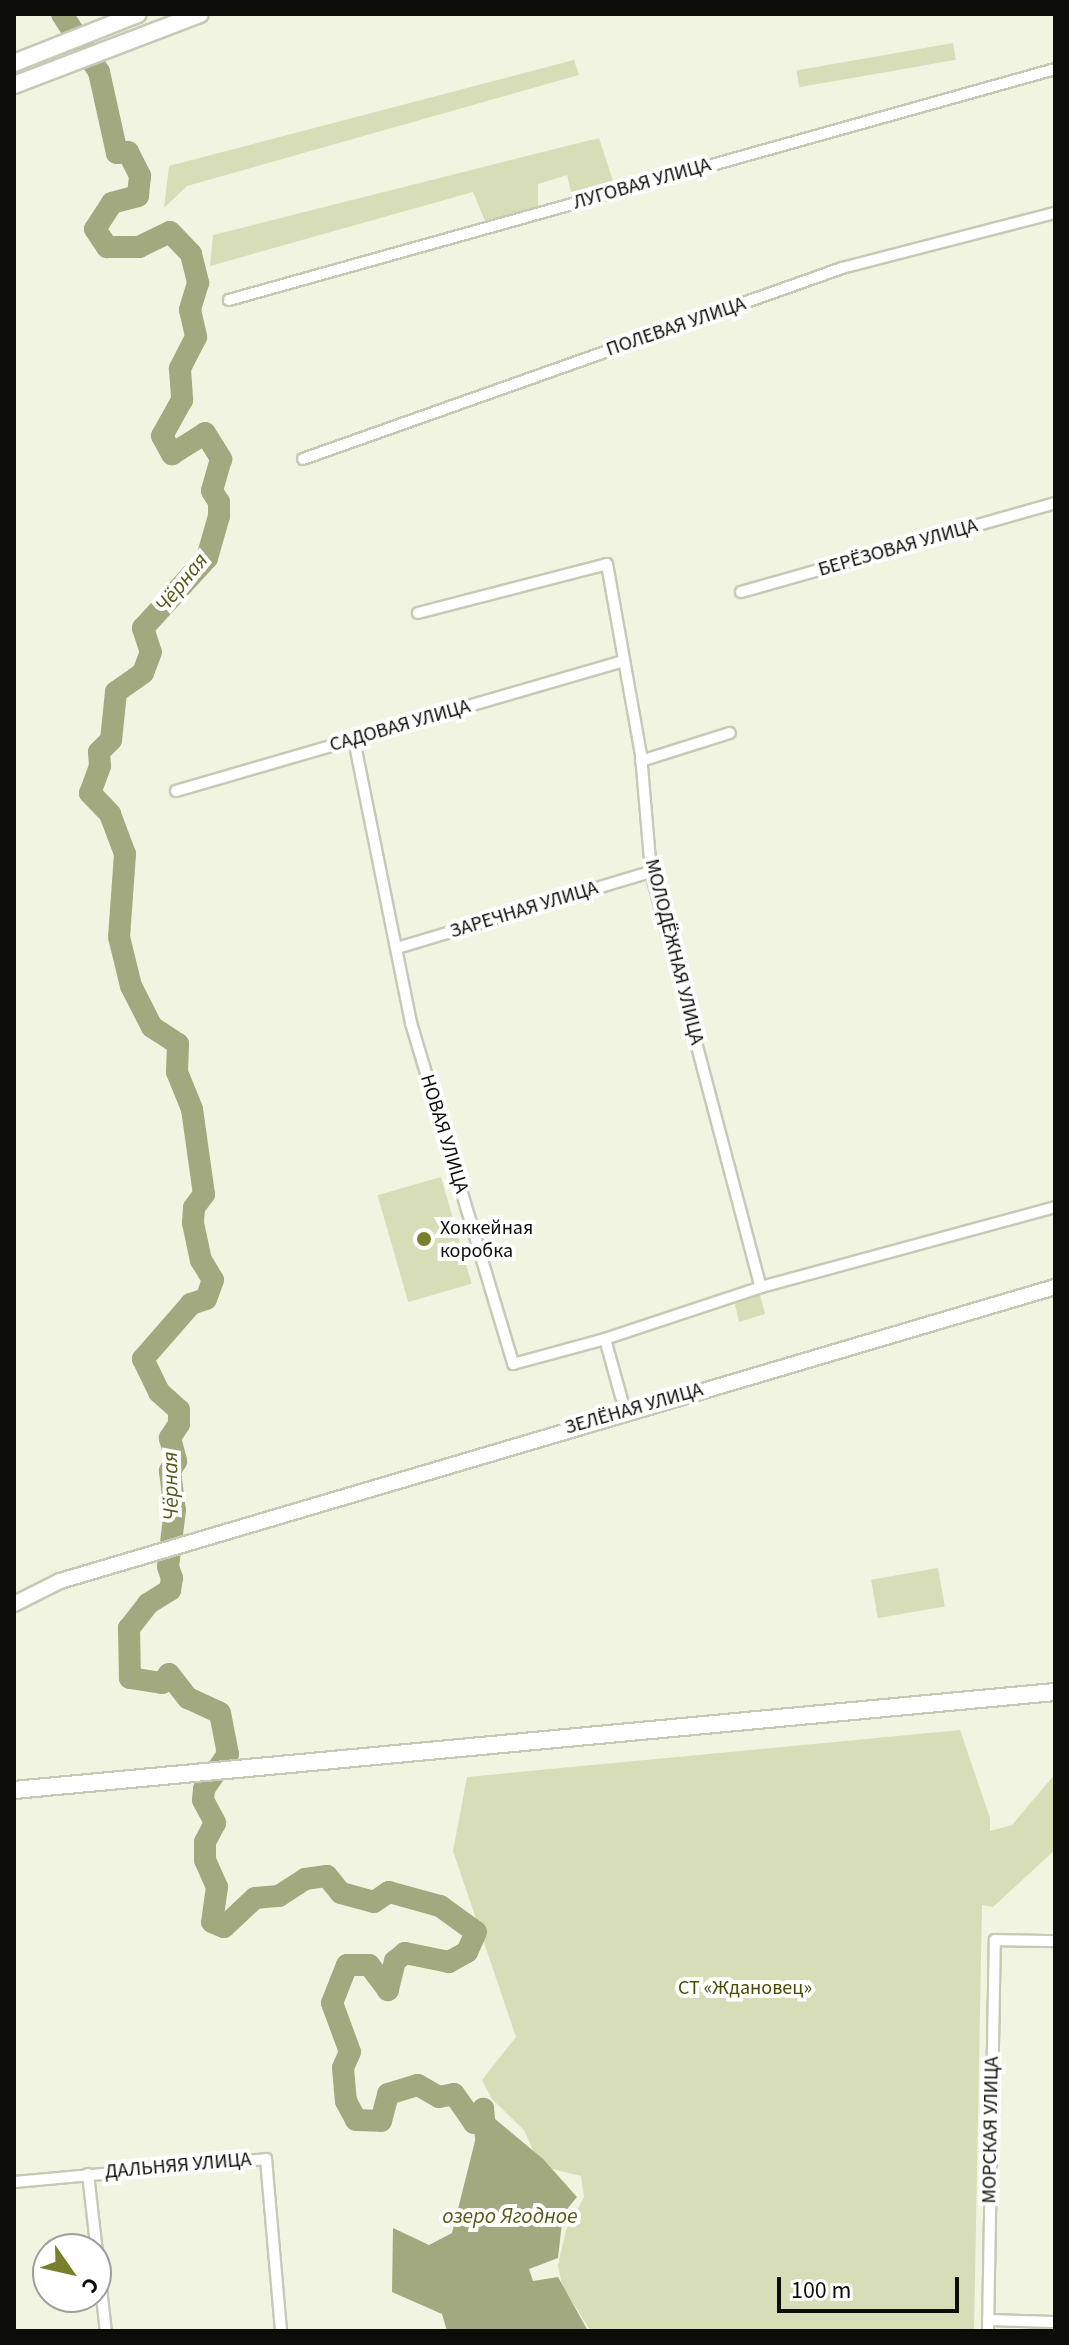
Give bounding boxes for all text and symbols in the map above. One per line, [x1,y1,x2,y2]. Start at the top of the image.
street label: ЛУГОВАЯ УЛИЦА [570,153,714,215]
street label: ПОЛЕВАЯ УЛИЦА [603,292,749,362]
street label: БЕРЁЗОВАЯ УЛИЦА [816,514,980,582]
water label: Чёрная [150,548,214,618]
street label: САДОВАЯ УЛИЦА [327,694,473,758]
street label: МОЛОДЁЖНАЯ УЛИЦА [639,857,709,1047]
street label: ЗАРЕЧНАЯ УЛИЦА [447,876,601,944]
street label: НОВАЯ УЛИЦА [415,1072,473,1196]
place label: Хоккейная коробка [440,1216,533,1263]
marker: Хоккейная коробка [415,1230,433,1248]
street label: ЗЕЛЁНАЯ УЛИЦА [562,1378,706,1440]
water label: Чёрная [157,1451,185,1521]
park label: СТ «Ждановец» [678,1976,812,2000]
street label: МОРСКАЯ УЛИЦА [978,2056,1004,2204]
street label: ДАЛЬНЯЯ УЛИЦА [104,2148,252,2184]
water label: озеро Ягодное [442,2204,578,2230]
north arrow [32,2233,112,2313]
scale bar [781,2261,963,2311]
text: С [73,2271,107,2300]
text: 100 m [791,2273,851,2308]

